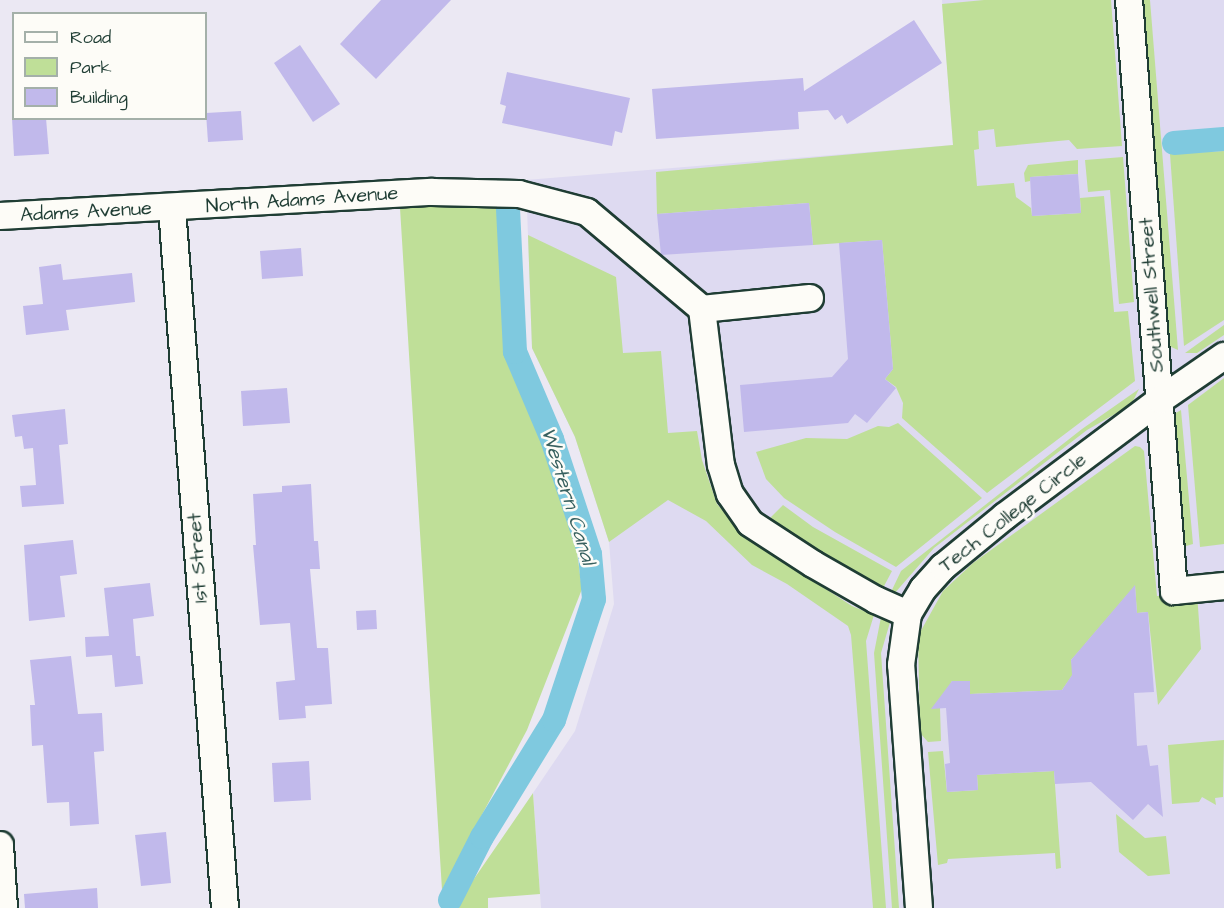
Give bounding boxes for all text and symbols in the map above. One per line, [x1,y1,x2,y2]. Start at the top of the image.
legend [12,12,207,120]
text: Road [70,25,111,50]
text: Park [70,55,112,80]
text: Building [70,85,128,110]
street label: North Adams Avenue [205,181,399,219]
street label: Adams Avenue [20,197,152,227]
street label: Southwell Street [1135,217,1169,373]
water label: Western Canal [535,424,601,568]
street label: Tech College Circle [935,448,1091,578]
street label: 1st Street [183,512,213,604]

